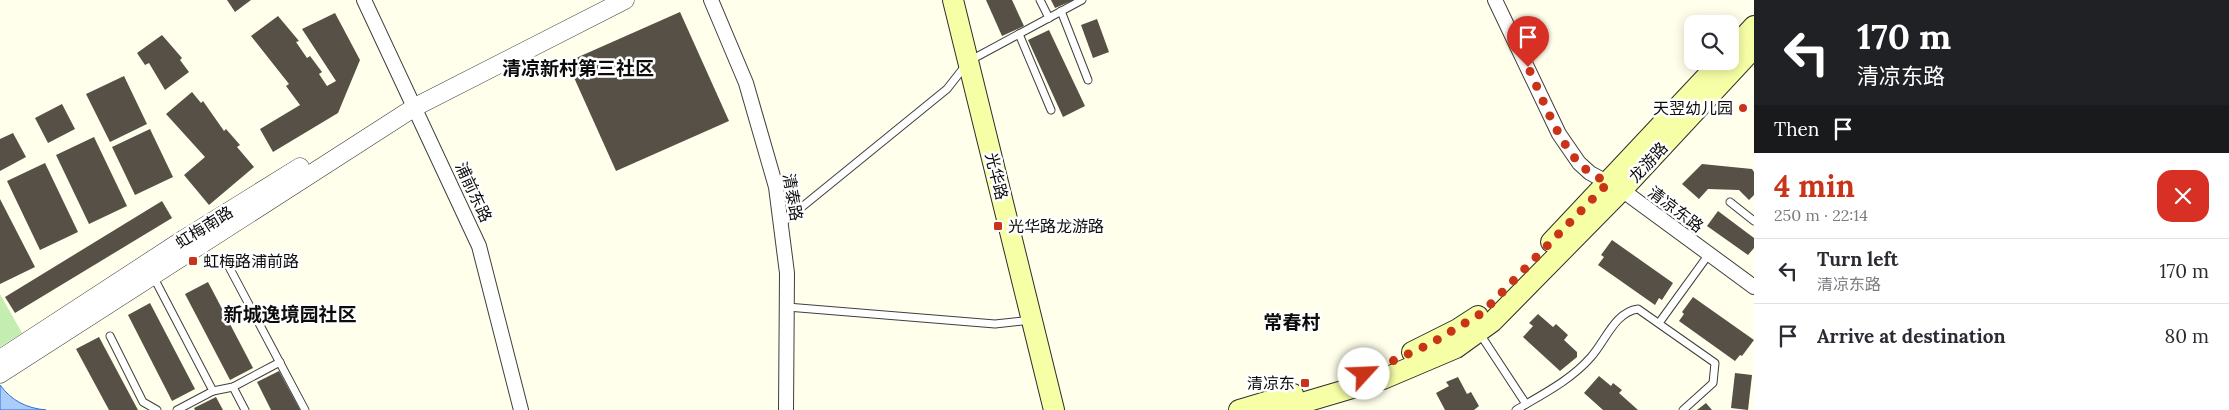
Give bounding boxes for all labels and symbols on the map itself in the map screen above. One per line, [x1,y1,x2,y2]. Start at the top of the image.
pin [1507,16,1549,67]
district label: 清凉新村第三社区 [502,56,654,80]
place label: 天翌幼儿园 [1653,98,1733,118]
marker: 天翌幼儿园 [1737,102,1749,114]
street label: 龙游路 [1624,138,1672,186]
street label: 光华路 [981,150,1013,202]
street label: 浦前东路 [451,159,497,225]
street label: 清泰路 [779,172,807,222]
street label: 清凉东路 [1644,182,1708,236]
street label: 虹梅南路 [172,202,236,252]
place label: 光华路龙游路 [1008,216,1104,236]
marker: 光华路龙游路 [992,220,1004,232]
place label: 虹梅路浦前路 [203,251,299,271]
marker: 虹梅路浦前路 [187,255,199,267]
district label: 新城逸境园社区 [223,302,357,326]
district label: 常春村 [1263,310,1321,334]
position arrow [1337,347,1389,399]
place label: 清凉东 [1247,373,1295,393]
marker: 清凉东 [1299,377,1311,389]

